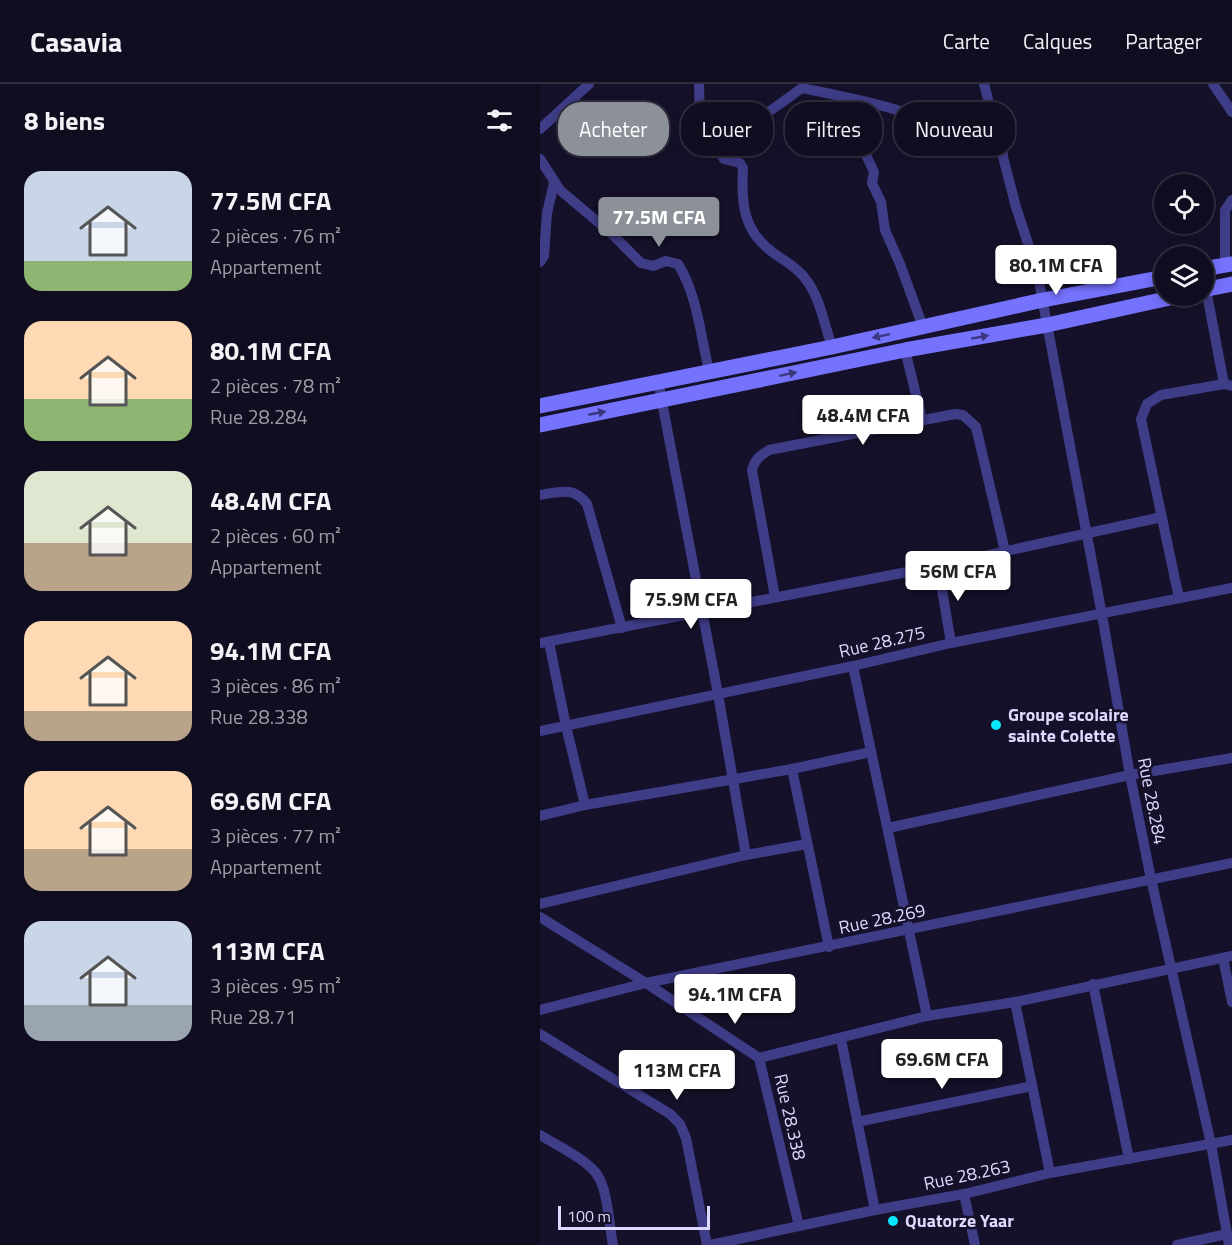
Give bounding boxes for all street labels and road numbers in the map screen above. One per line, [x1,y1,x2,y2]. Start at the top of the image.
street label: Rue 28.275 [836,618,928,665]
street label: Rue 28.284 [1131,755,1174,847]
street label: Rue 28.269 [836,896,928,941]
street label: Rue 28.338 [767,1071,814,1163]
street label: Rue 28.263 [921,1152,1013,1197]

